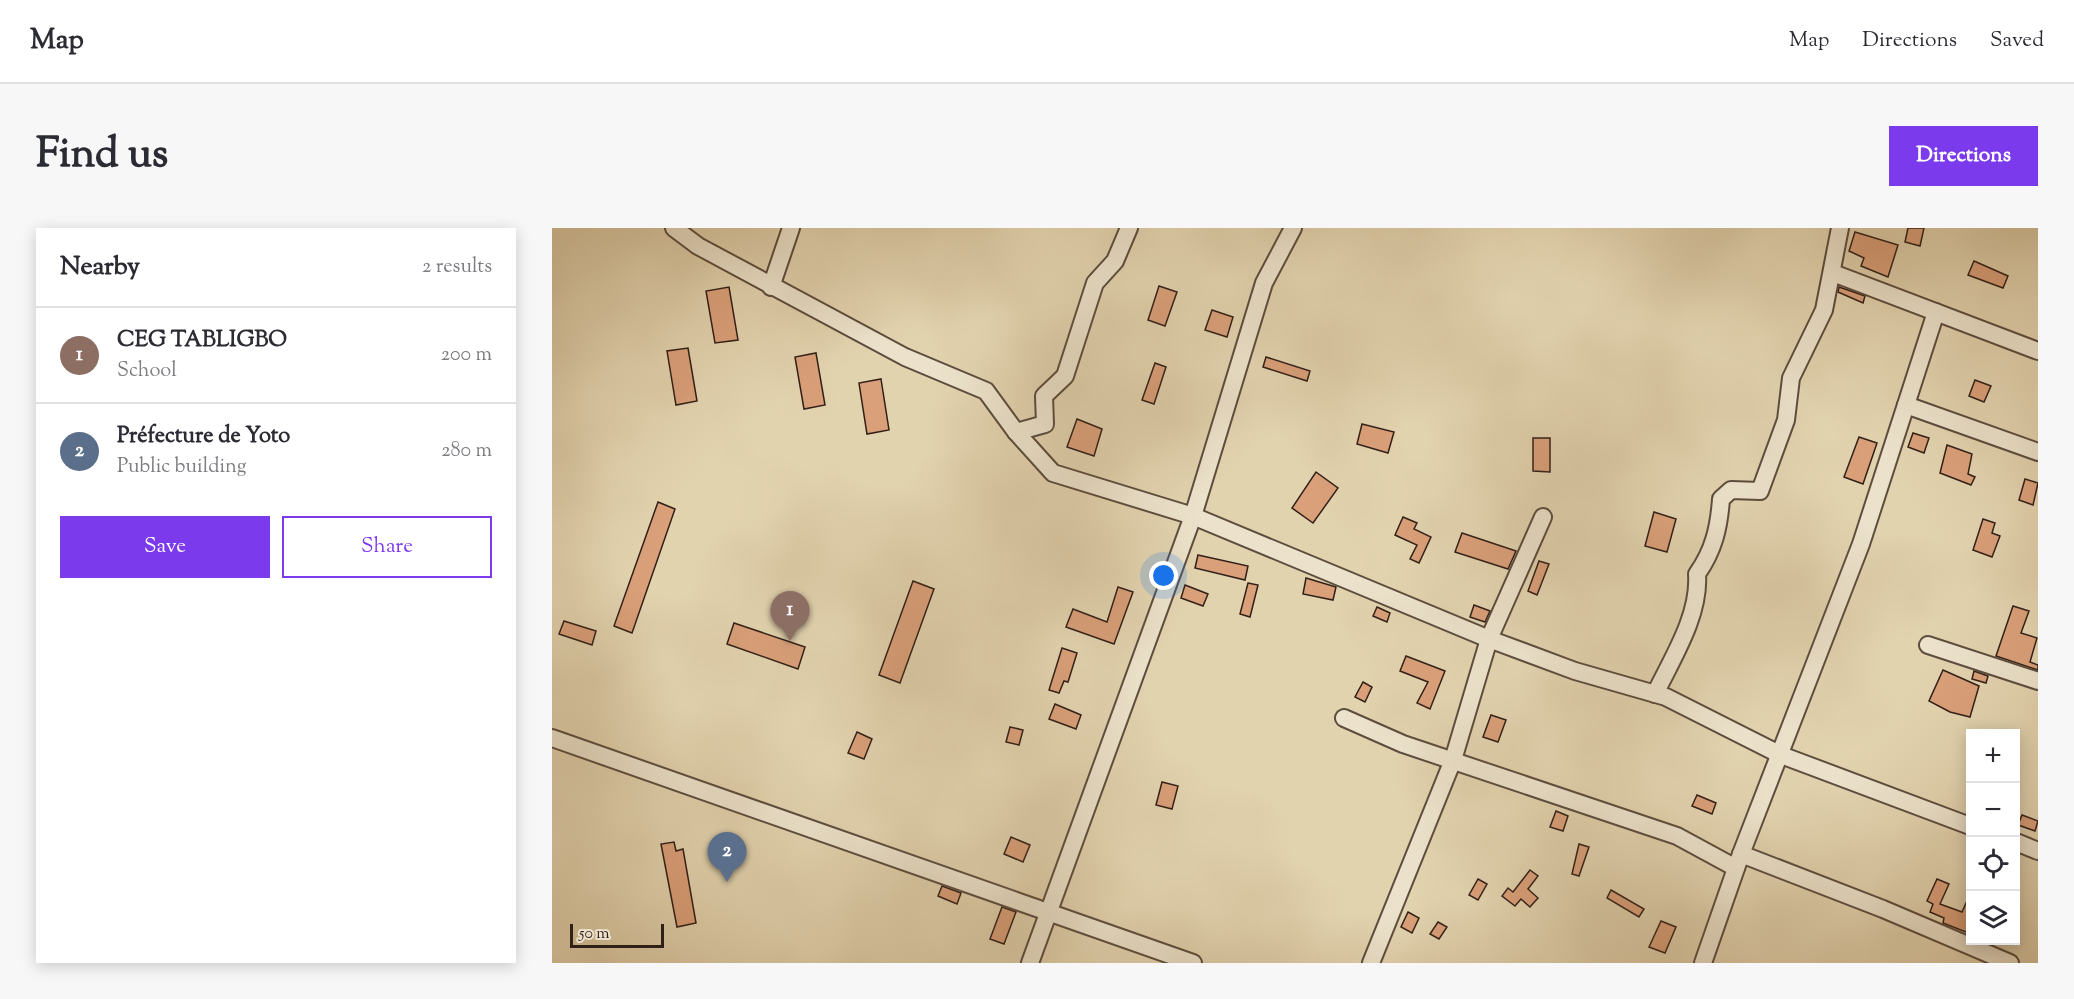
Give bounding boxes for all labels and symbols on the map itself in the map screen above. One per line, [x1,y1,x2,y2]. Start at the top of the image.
your location [1149,561,1178,590]
pin: 1 [770,592,810,641]
pin: 2 [708,832,747,882]
scale bar [570,921,664,948]

